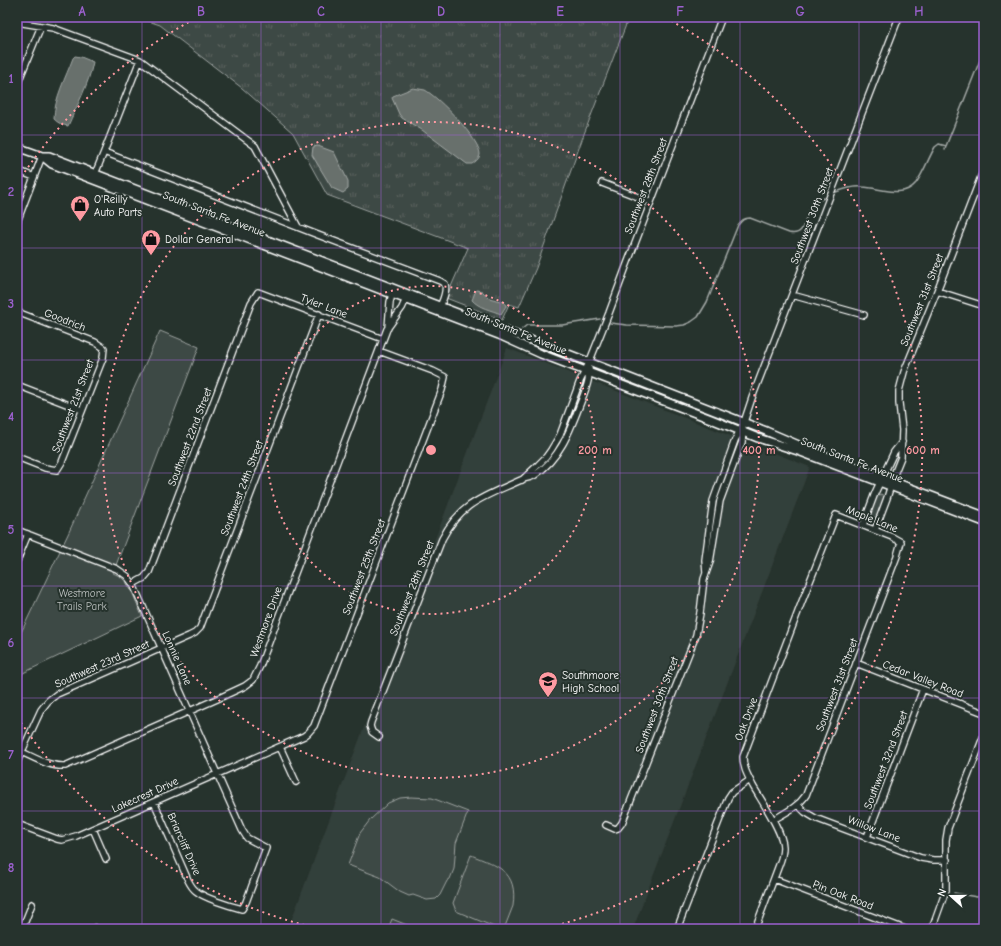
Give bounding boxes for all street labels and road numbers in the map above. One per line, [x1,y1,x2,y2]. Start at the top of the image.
street label: Southwest 28th Street [622,135,671,236]
street label: Southwest 30th Street [788,165,837,266]
street label: South Santa Fe Avenue [161,188,267,240]
street label: Southwest 31st Street [897,251,947,348]
street label: Tyler Lane [299,291,350,321]
street label: South Santa Fe Avenue [463,305,569,358]
street label: Goodrich [42,306,88,334]
street label: Southwest 21st Street [49,357,97,454]
street label: Southwest 22nd Street [165,385,215,488]
street label: South Santa Fe Avenue [799,434,905,486]
street label: Southwest 24th Street [218,438,266,538]
street label: Maple Lane [844,503,900,535]
street label: Southwest 25th Street [340,516,389,617]
street label: Southwest 28th Street [387,538,437,638]
street label: Westmore Drive [247,585,285,659]
street label: Lonnie Lane [159,629,195,687]
street label: Southwest 31st Street [813,636,861,733]
street label: Southwest 23rd Street [53,637,152,691]
street label: Southwest 30th Street [633,654,682,755]
street label: Cedar Valley Road [881,658,965,700]
street label: Oak Drive [732,695,760,743]
street label: Southwest 32nd Street [861,708,911,811]
street label: Lakecrest Drive [110,774,181,816]
street label: Briarcliff Drive [164,811,204,878]
street label: Willow Lane [846,813,903,845]
street label: Pin Oak Road [811,877,875,913]

